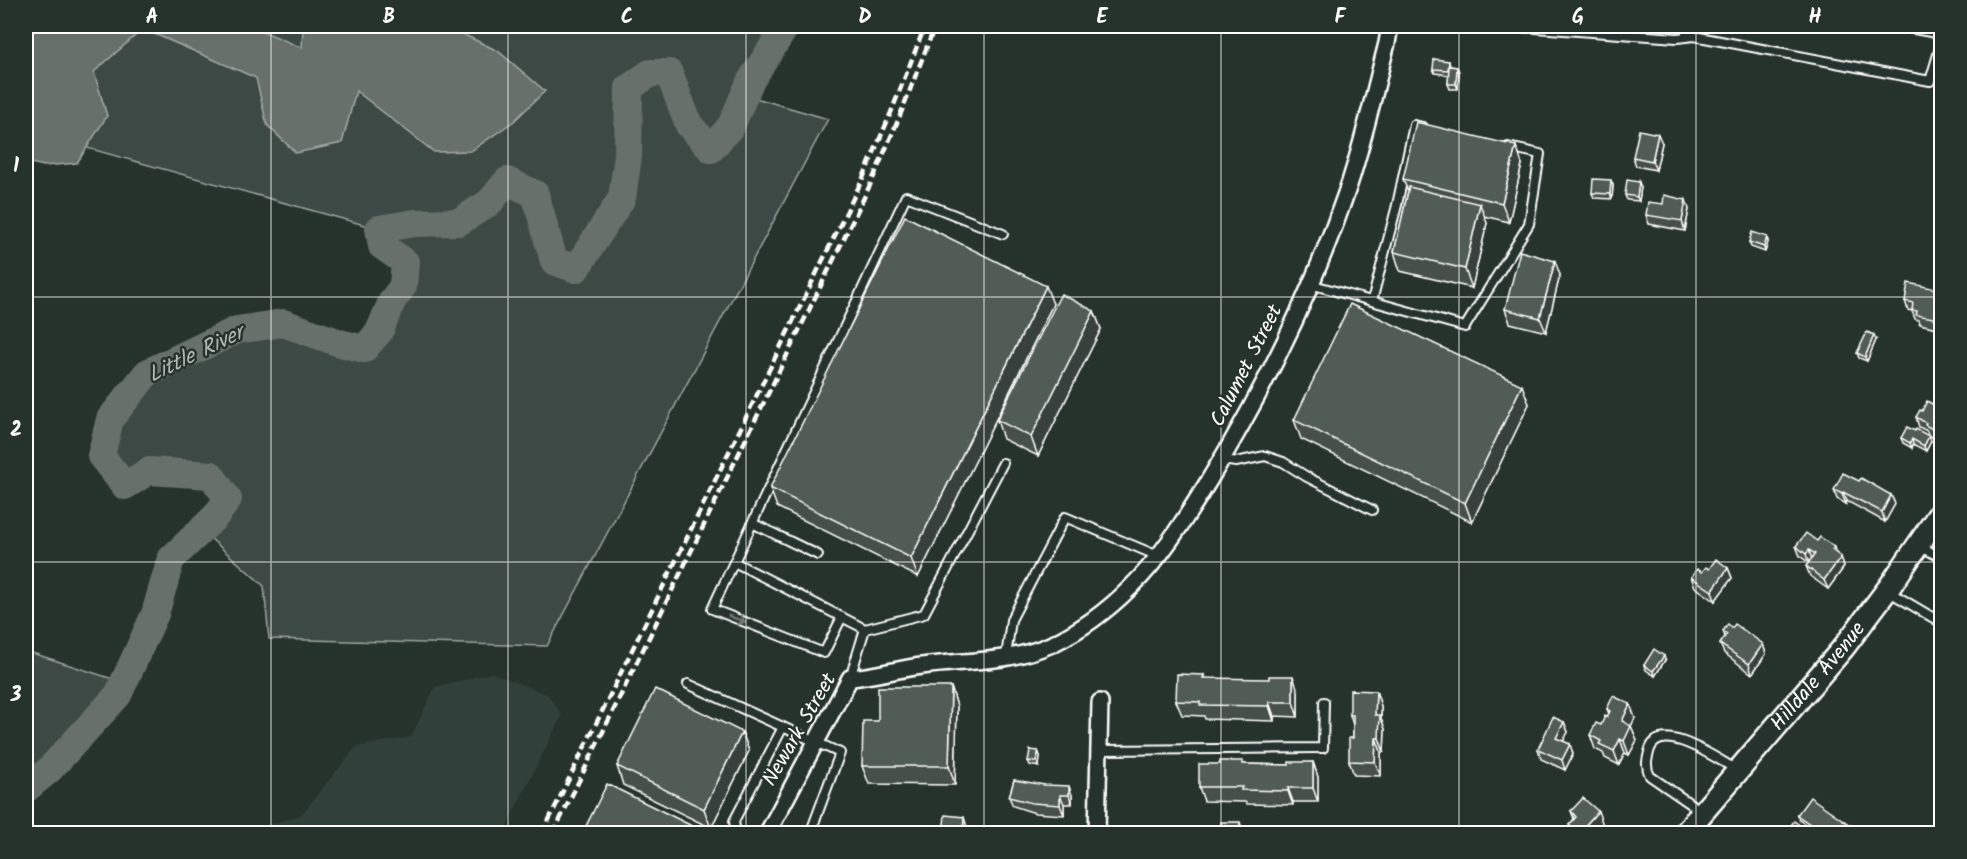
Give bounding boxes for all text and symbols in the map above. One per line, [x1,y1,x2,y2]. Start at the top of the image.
text: A [146,2,158,34]
text: B [383,2,395,34]
text: C [621,2,633,34]
text: D [858,2,872,34]
text: E [1096,2,1108,34]
text: F [1335,2,1347,34]
text: G [1572,2,1584,34]
text: H [1808,2,1822,34]
text: 1 [13,151,19,183]
street label: Calumet Street [1202,298,1292,433]
water label: Little River [142,315,254,393]
text: 2 [10,415,22,447]
one-way arrow [727,614,746,625]
street label: Hilldale Avenue [1762,614,1874,739]
street label: Newark Street [754,666,846,793]
text: 3 [10,680,22,712]

